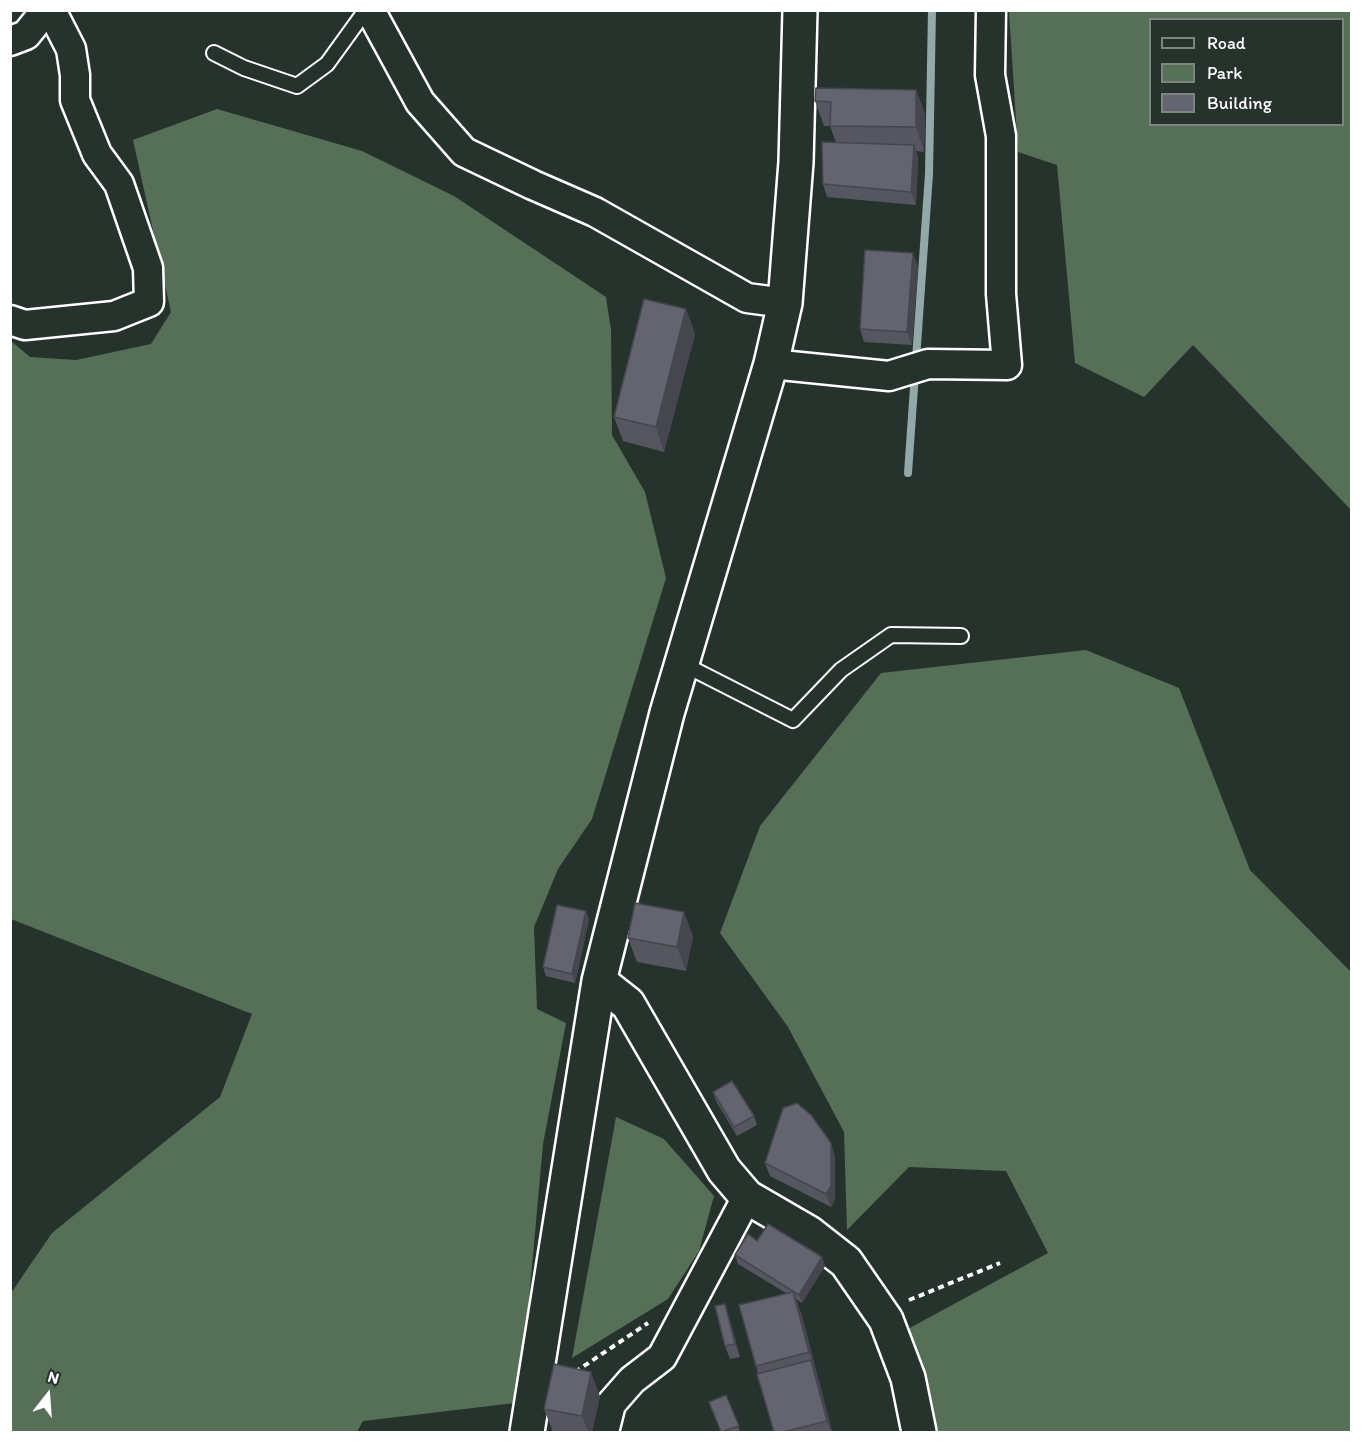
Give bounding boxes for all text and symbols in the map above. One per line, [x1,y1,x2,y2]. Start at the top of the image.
legend [1149,18,1344,126]
text: Road [1207,32,1246,54]
text: Park [1207,62,1242,84]
text: Building [1207,92,1272,114]
north arrow [18,1365,78,1425]
text: N [45,1367,61,1388]

